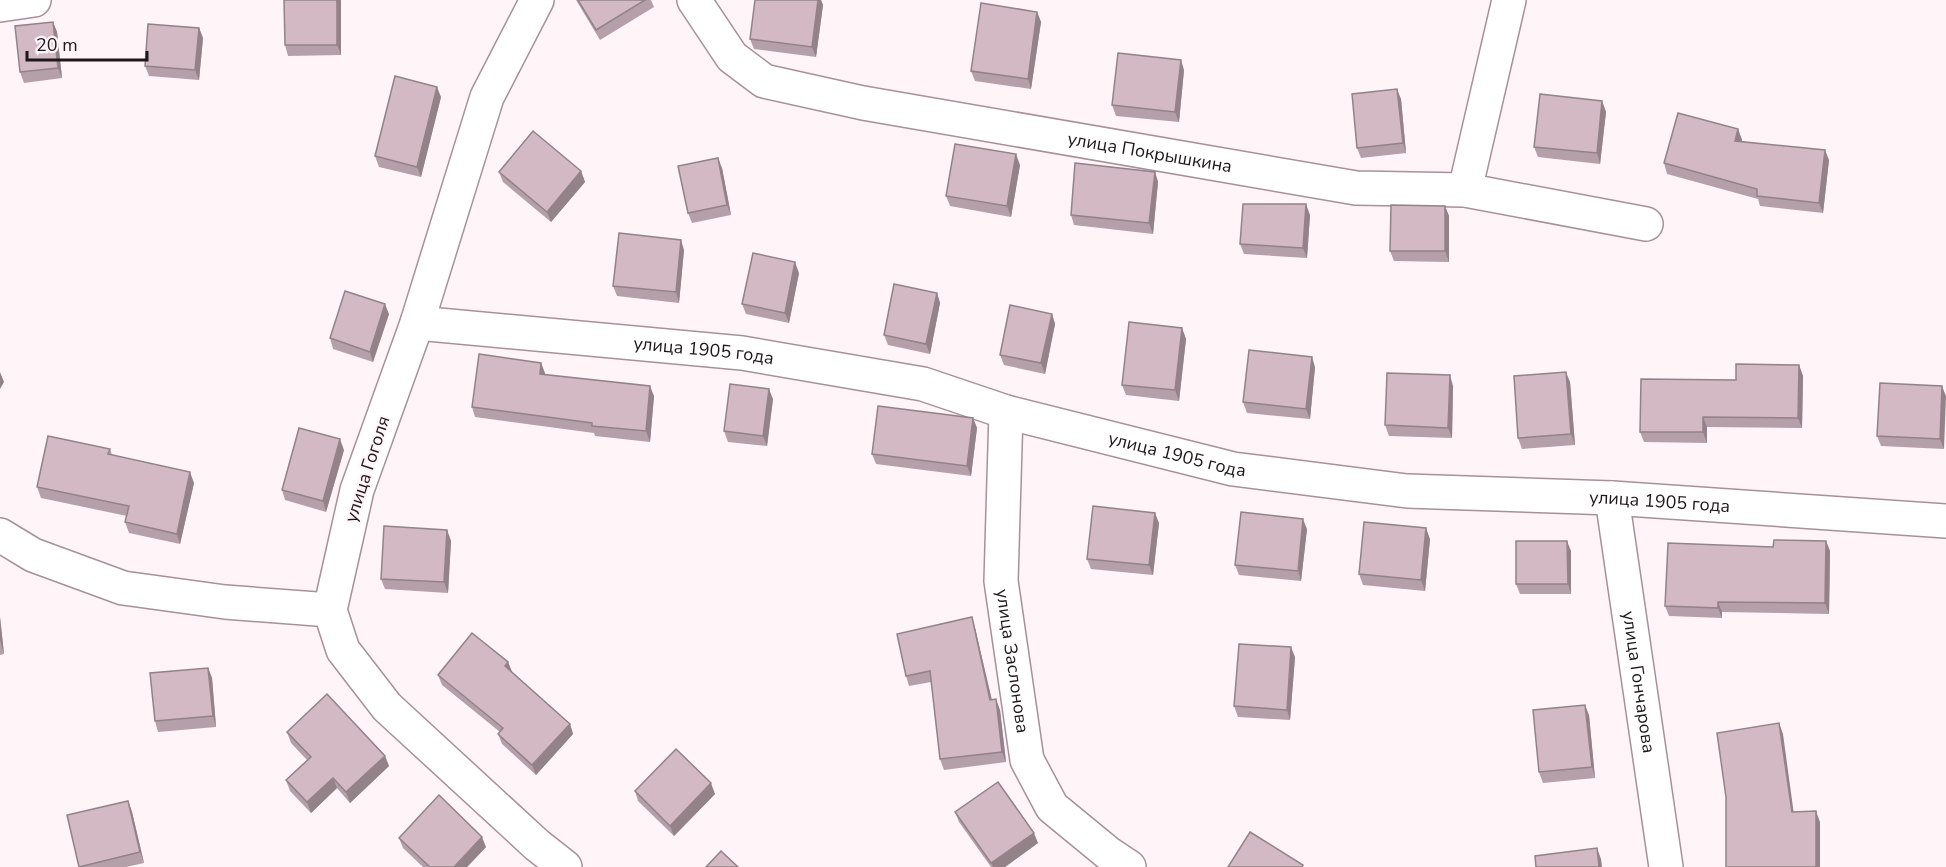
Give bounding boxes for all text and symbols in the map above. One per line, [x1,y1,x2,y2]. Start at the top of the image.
scale bar [27,24,147,62]
text: 20 m [36,33,78,57]
street label: улица Покрышкина [1066,126,1234,178]
street label: улица 1905 года [632,331,776,370]
street label: улица Гоголя [339,413,395,525]
street label: улица 1905 года [1106,426,1247,483]
street label: улица 1905 года [1589,485,1731,518]
street label: улица Заслонова [990,587,1035,735]
street label: улица Гончарова [1617,609,1661,755]

